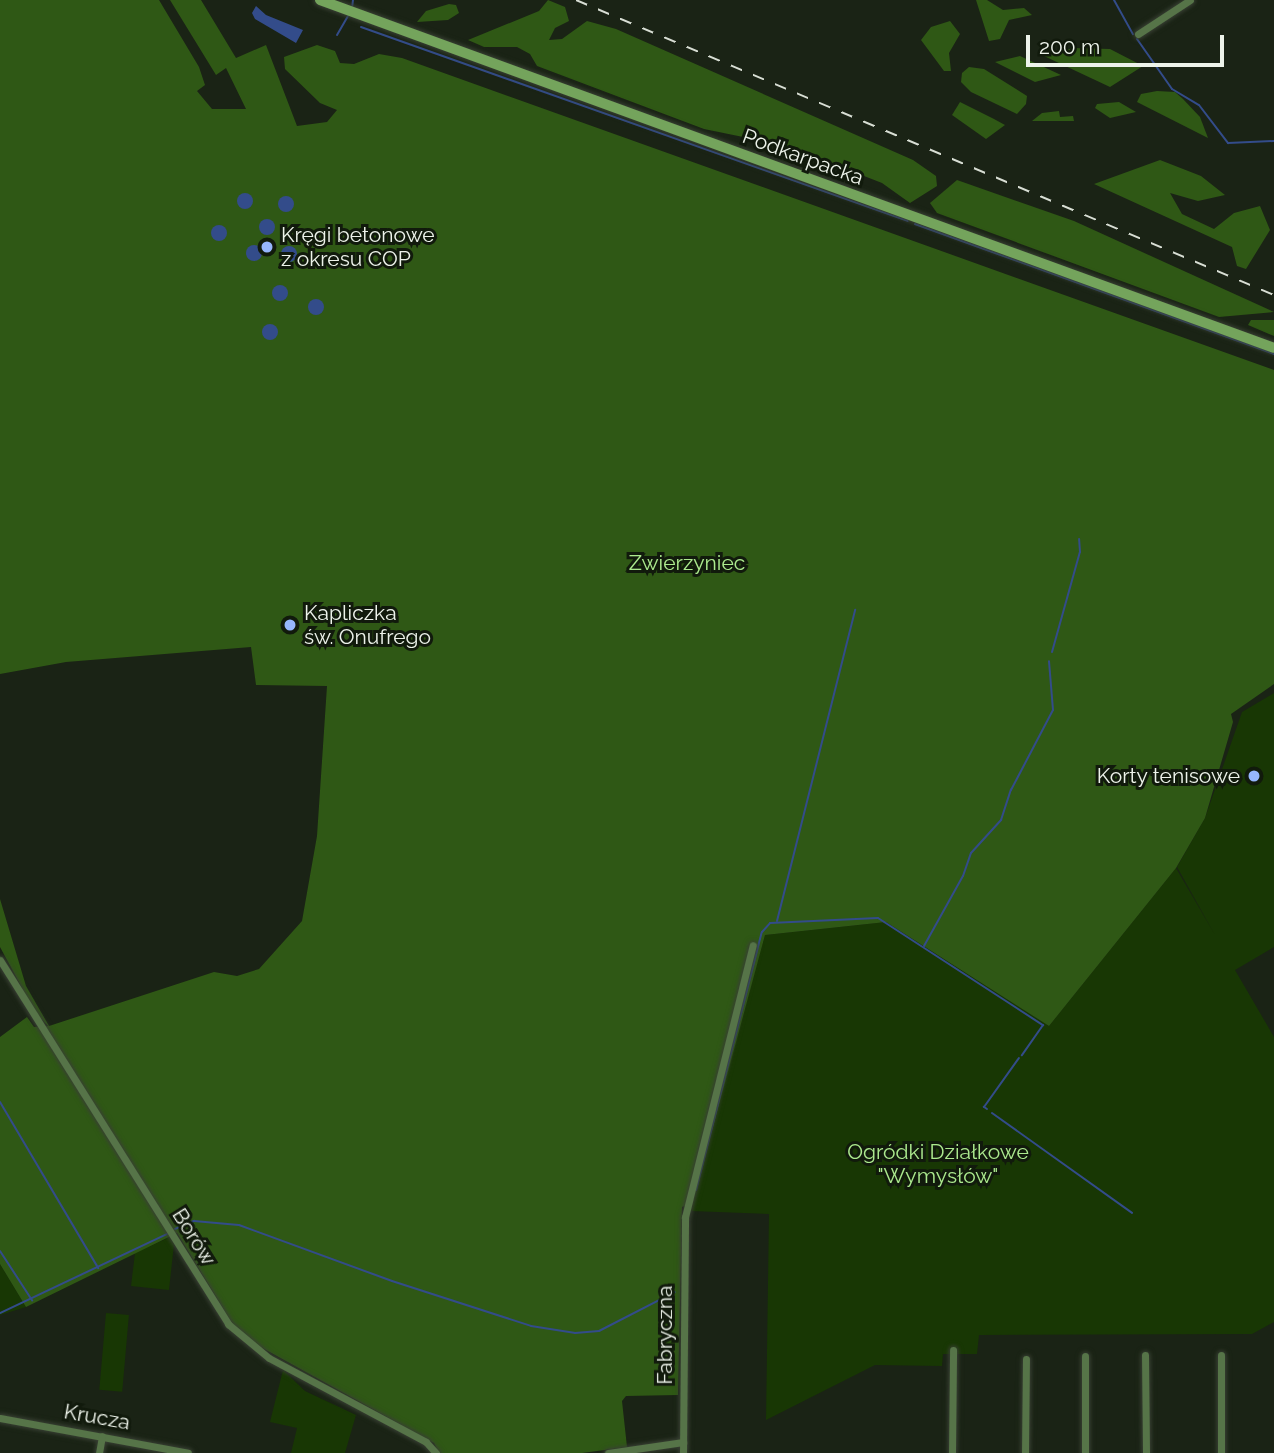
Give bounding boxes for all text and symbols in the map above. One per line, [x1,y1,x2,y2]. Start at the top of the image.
scale bar [1029,21,1227,65]
text: 200 m [1039,34,1100,59]
street label: Podkarpacka [739,123,867,191]
place label: Kręgi betonowe z okresu COP [281,222,435,272]
marker: Kręgi betonowe z okresu COP [259,239,275,255]
park label: Zwierzyniec [629,550,745,576]
place label: Kapliczka św. Onufrego [304,600,431,650]
marker: Kapliczka św. Onufrego [282,617,298,633]
place label: Korty tenisowe [1096,763,1240,789]
marker: Korty tenisowe [1246,768,1262,784]
park label: Ogródki Działkowe "Wymysłów" [847,1139,1029,1189]
street label: Borów [167,1204,221,1270]
street label: Fabryczna [652,1285,678,1385]
street label: Krucza [62,1399,132,1435]

